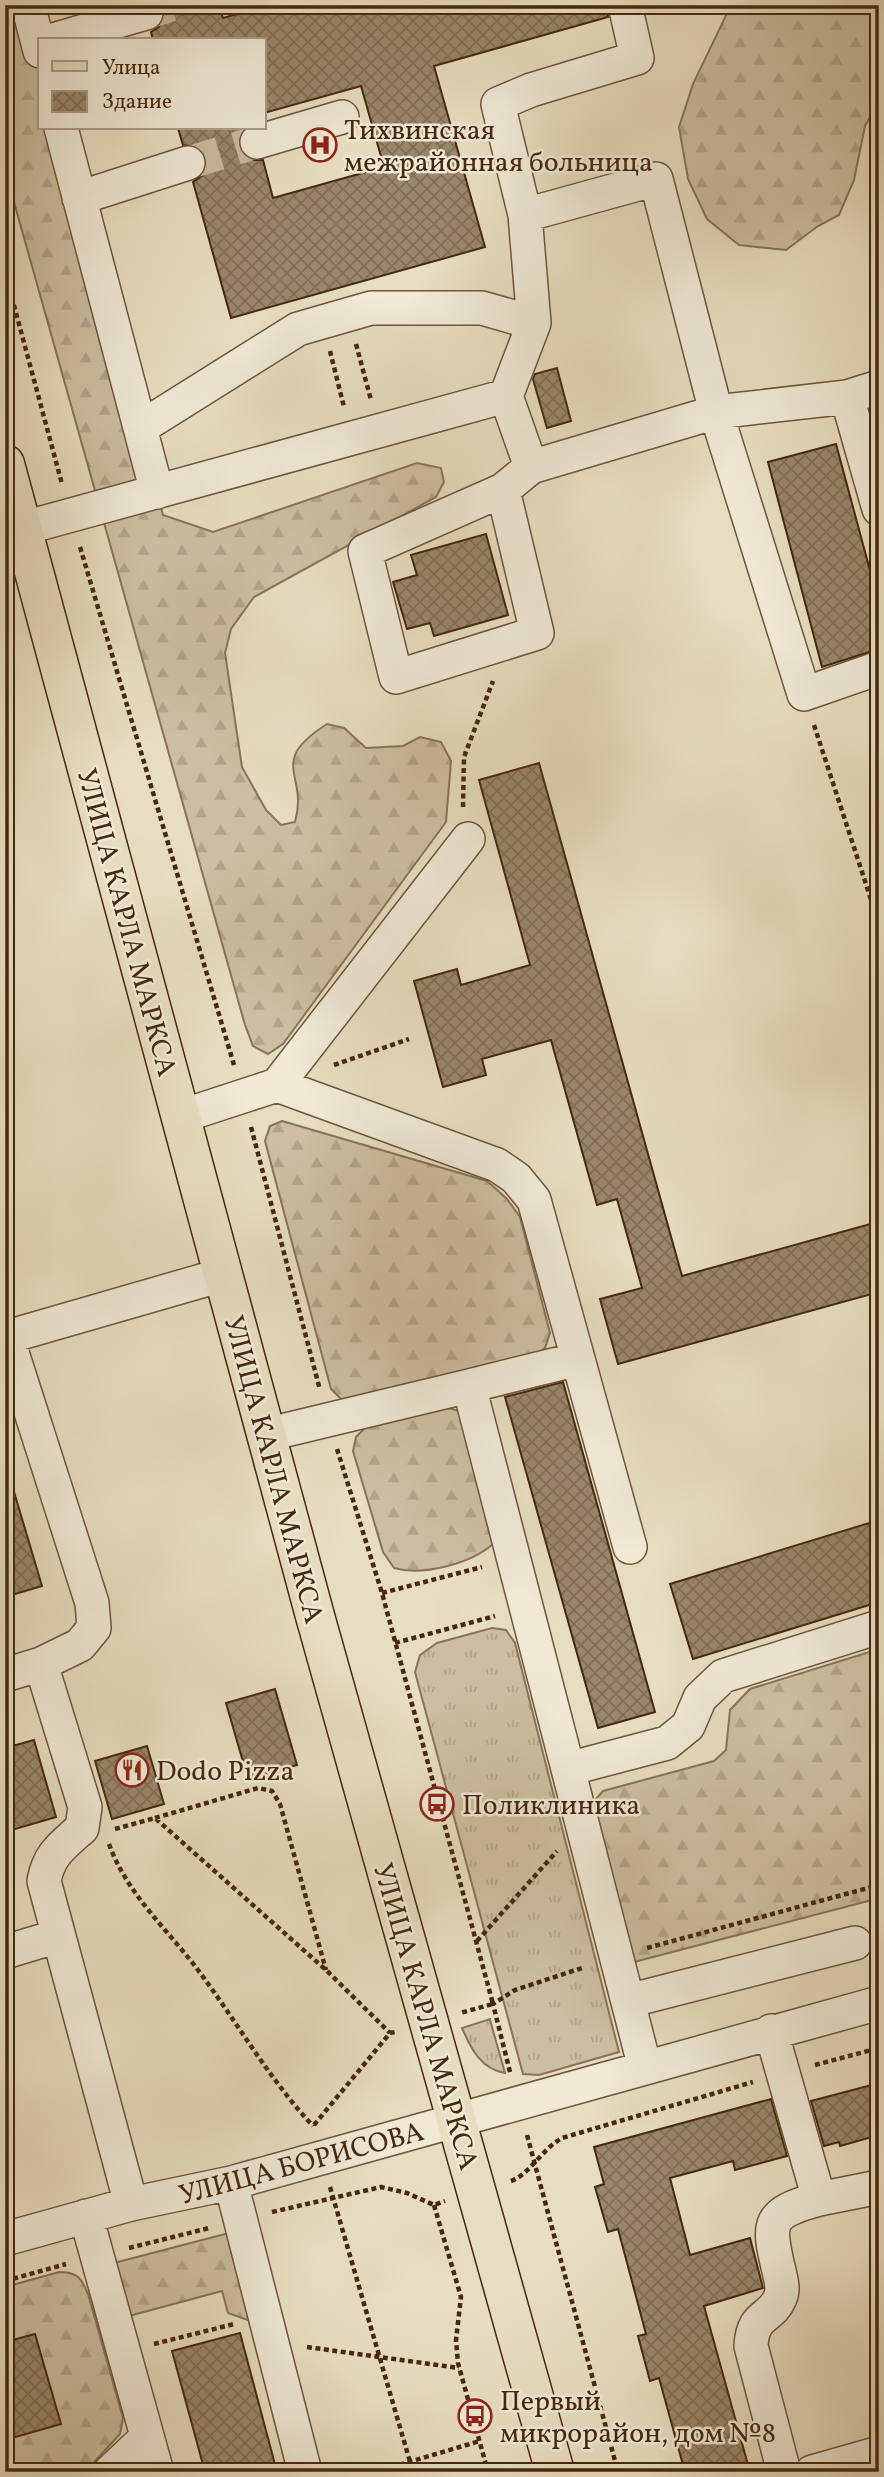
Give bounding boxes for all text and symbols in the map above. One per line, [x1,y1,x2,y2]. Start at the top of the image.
legend [38,38,266,130]
text: Улица [102,54,160,83]
text: Здание [102,88,172,117]
place label: Тихвинская межрайонная больница [344,112,653,183]
hospital icon: Тихвинская межрайонная больница [301,126,339,164]
street label: УЛИЦА КАРЛА МАРКСА [66,764,186,1081]
street label: УЛИЦА КАРЛА МАРКСА [213,1311,333,1628]
restaurant icon: Dodo Pizza [113,1751,151,1789]
place label: Dodo Pizza [156,1753,294,1792]
bus stop icon: Поликлиника [418,1785,456,1823]
place label: Поликлиника [462,1787,640,1826]
street label: УЛИЦА КАРЛА МАРКСА [362,1859,487,2175]
street label: УЛИЦА БОРИСОВА [175,2113,429,2216]
place label: Первый микрорайон, дом №8 [500,2383,776,2454]
bus stop icon: Первый микрорайон, дом №8 [456,2397,494,2435]

